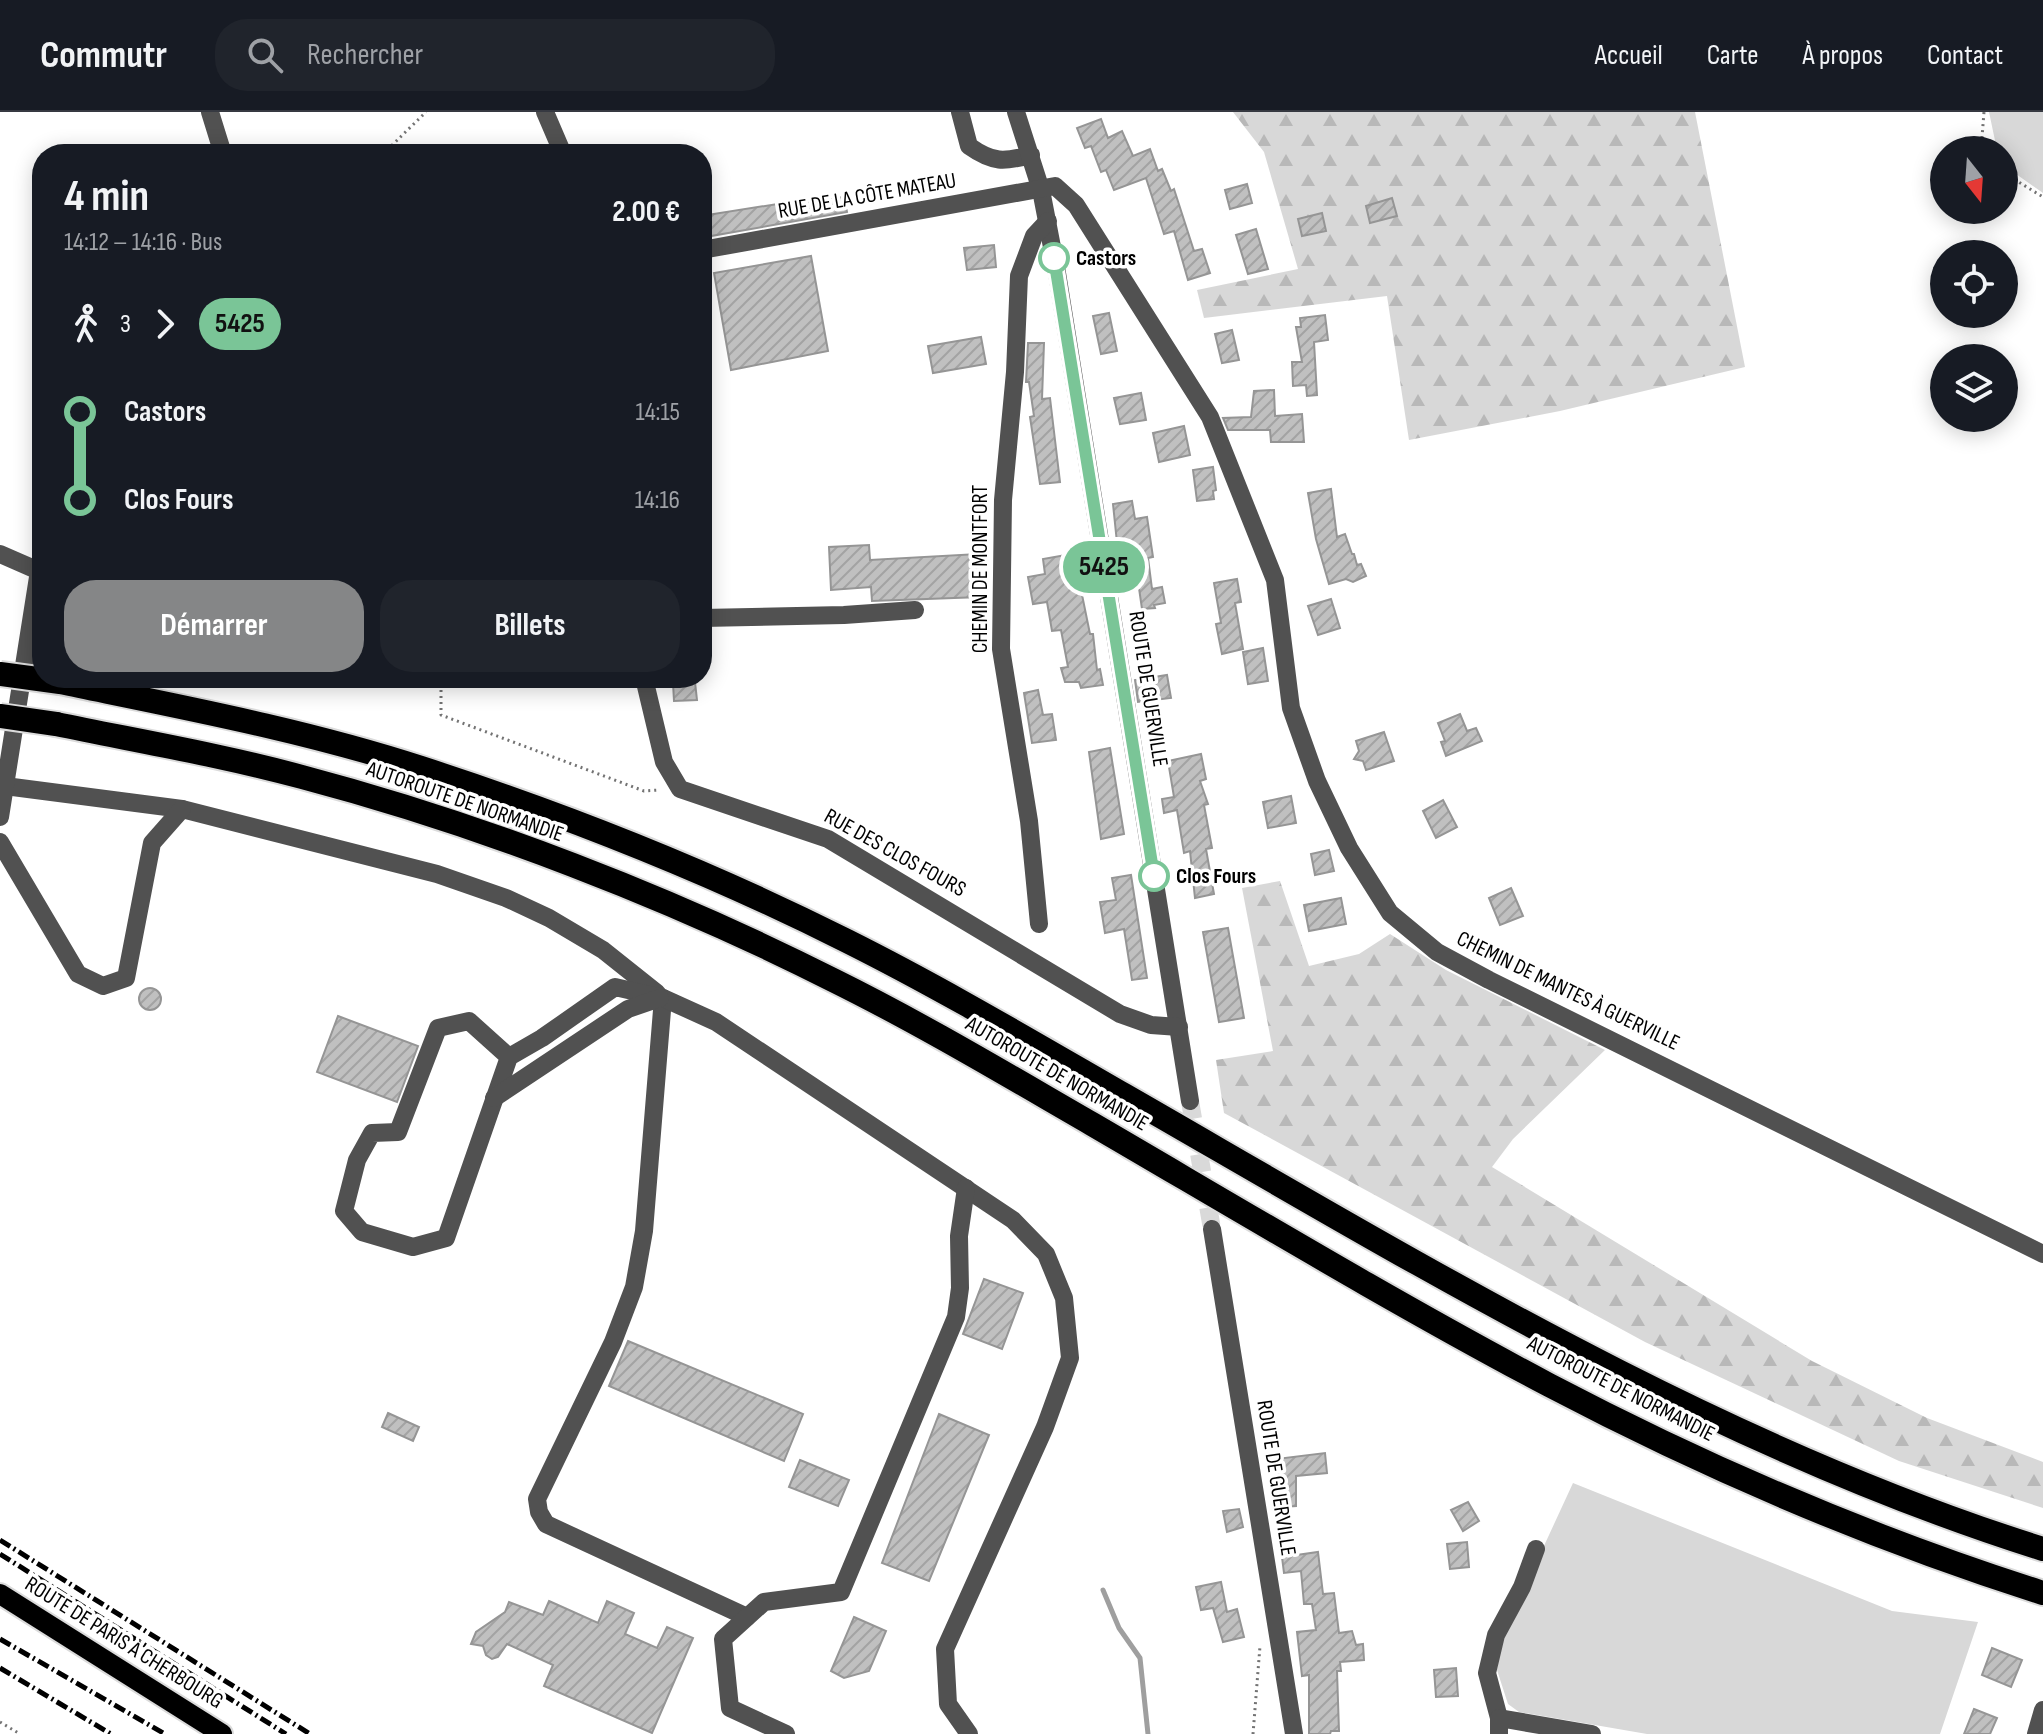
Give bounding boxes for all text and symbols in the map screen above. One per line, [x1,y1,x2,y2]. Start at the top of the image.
search box [215,19,775,91]
text: Commutr [40,33,167,78]
icon: search [243,33,287,77]
text: Rechercher [307,37,423,73]
text: Accueil [1595,39,1663,72]
text: Carte [1707,39,1759,72]
text: À propos [1803,39,1883,72]
text: Contact [1927,39,2003,72]
north arrow [1930,136,2018,224]
map controls [1930,136,2018,432]
street label: RUE DE LA CÔTE MATEAU [776,167,958,225]
text: 4 min [64,170,149,223]
text: 2.00 € [612,194,680,230]
text: 14:12 – 14:16 · Bus [64,227,222,258]
button: locate [1930,240,2018,328]
marker: Castors [1039,243,1069,273]
place label: Castors [1076,245,1136,272]
icon: walk [64,302,108,346]
icon: forward [143,302,187,346]
text: 5425 [215,307,265,340]
text: 3 [120,309,131,340]
button: layers [1930,344,2018,432]
text: Castors [124,394,206,430]
text: 14:15 [636,397,680,428]
text: Clos Fours [124,482,233,518]
text: 14:16 [635,485,680,516]
street label: CHEMIN DE MONTFORT [967,485,994,653]
line badge: 5425 [1048,541,1160,593]
text: 5425 [1079,550,1129,583]
button: Démarrer [64,580,364,672]
button: Billets [380,580,680,672]
street label: ROUTE DE GUERVILLE [1122,609,1174,769]
street label: AUTOROUTE DE NORMANDIE [362,755,567,848]
street label: RUE DES CLOS FOURS [819,803,971,903]
marker: Clos Fours [1139,861,1169,891]
place label: Clos Fours [1176,863,1256,890]
street label: CHEMIN DE MANTES À GUERVILLE [1452,925,1684,1057]
street label: AUTOROUTE DE NORMANDIE [960,1010,1153,1137]
street label: AUTOROUTE DE NORMANDIE [1522,1330,1719,1448]
street label: ROUTE DE GUERVILLE [1250,1398,1302,1558]
street label: ROUTE DE PARIS À CHERBOURG [20,1571,228,1715]

